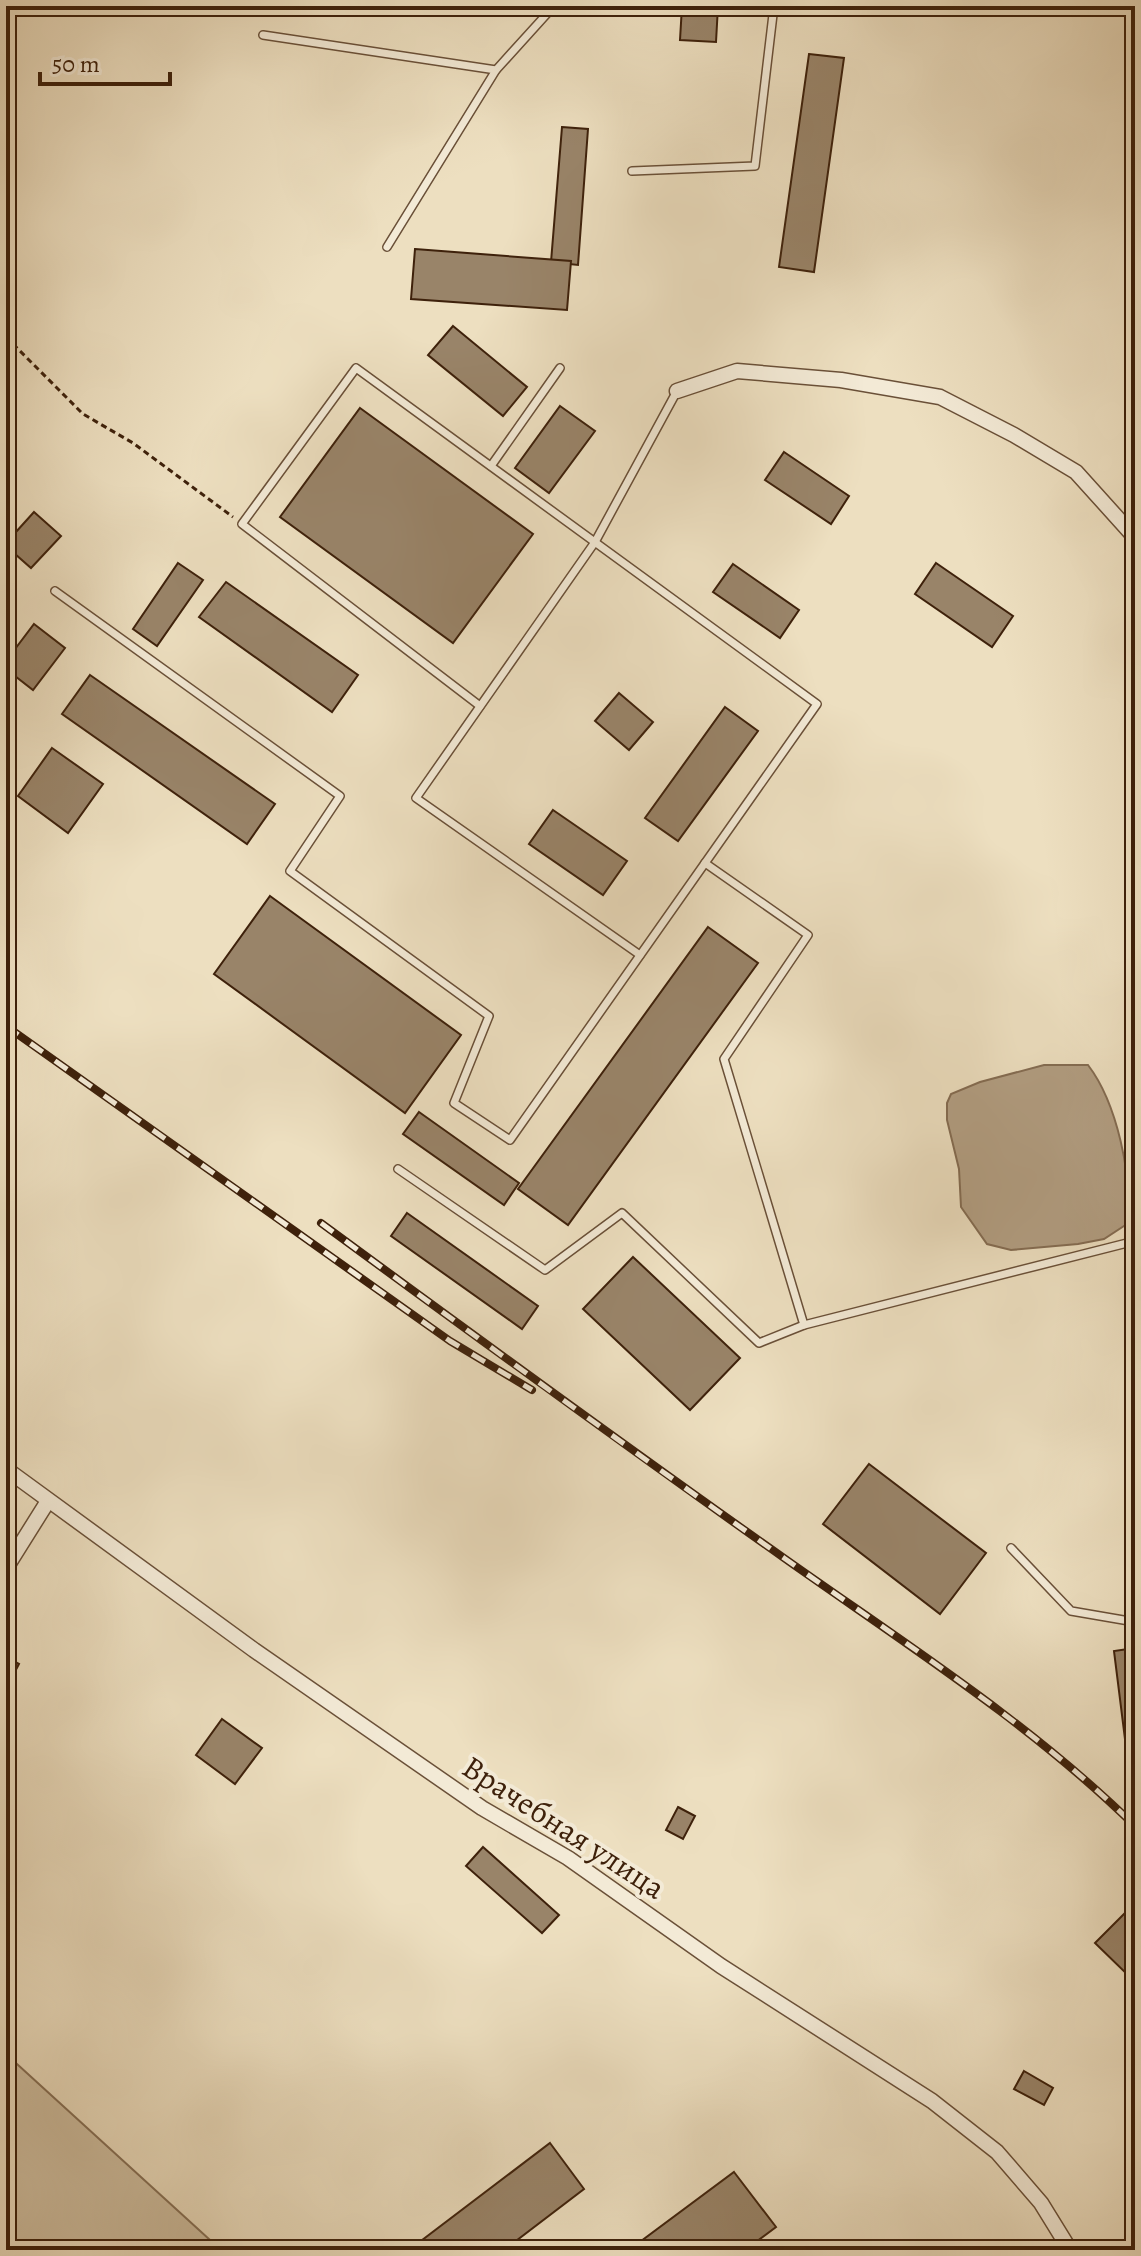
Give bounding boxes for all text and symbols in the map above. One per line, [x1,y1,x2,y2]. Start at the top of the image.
scale bar [40,36,170,86]
text: 50 m [52,48,100,80]
street label: Врачебная улица [454,1745,674,1909]

